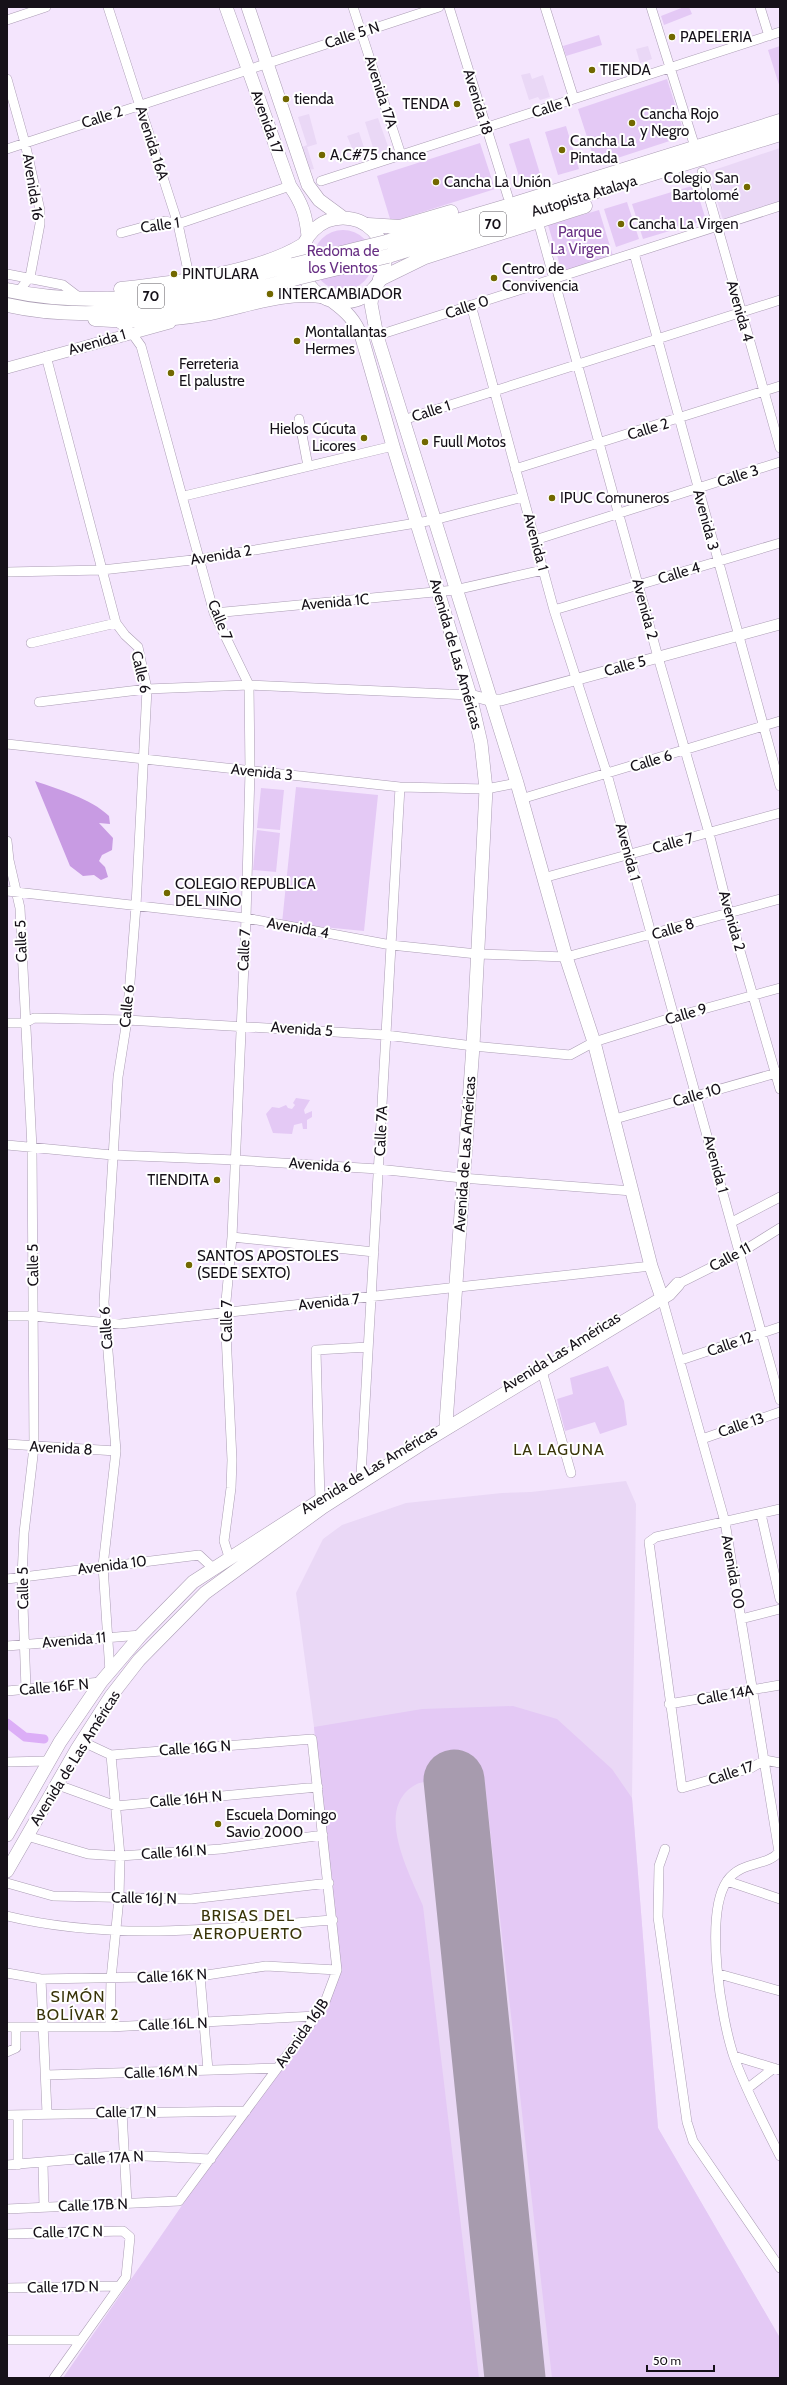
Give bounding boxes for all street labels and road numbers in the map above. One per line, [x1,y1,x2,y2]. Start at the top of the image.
street label: Calle 5 N [322,18,382,52]
street label: Avenida 17A [361,54,401,131]
street label: Avenida 18 [459,67,497,137]
street label: Avenida 17 [247,88,287,157]
street label: Calle 1 [529,92,573,122]
street label: Calle 2 [79,102,125,132]
street label: Avenida 16A [132,104,173,183]
street label: Avenida 16 [19,152,47,222]
street label: Autopista Atalaya [529,171,640,221]
road number: 70 [480,212,506,236]
street label: Calle 1 [139,213,181,237]
street label: Avenida 4 [723,278,757,344]
road number: 70 [138,284,164,308]
street label: Calle 0 [443,291,491,323]
street label: Avenida 1 [66,325,128,359]
street label: Calle 1 [409,396,453,426]
street label: Calle 2 [625,414,671,444]
street label: Calle 3 [715,461,761,491]
street label: Avenida 3 [689,488,723,552]
street label: Avenida 1 [520,511,552,573]
street label: Avenida 2 [189,541,253,569]
street label: Calle 4 [656,558,703,588]
street label: Avenida de Las Américas [426,577,486,731]
street label: Avenida 2 [628,577,662,641]
street label: Avenida 1C [300,590,370,614]
street label: Calle 7 [204,597,236,643]
street label: Calle 6 [127,649,155,695]
street label: Calle 5 [602,652,648,680]
street label: Calle 6 [628,746,674,776]
street label: Avenida 3 [230,760,294,784]
street label: Avenida 1 [612,821,644,883]
street label: Calle 7 [650,829,696,857]
street label: Avenida 2 [715,889,749,953]
street label: Avenida 4 [266,914,331,942]
street label: Calle 8 [650,914,696,944]
street label: Calle 5 [11,919,31,963]
street label: Calle 7 [234,928,254,971]
street label: Calle 6 [116,984,138,1028]
street label: Calle 9 [663,999,709,1029]
street label: Avenida 5 [270,1018,334,1040]
street label: Avenida de Las Américas [451,1076,479,1232]
street label: Calle 10 [671,1079,723,1111]
street label: Calle 7A [371,1105,391,1157]
street label: Avenida 1 [700,1133,732,1195]
street label: Avenida 6 [288,1154,352,1176]
street label: Calle 11 [706,1239,754,1275]
street label: Calle 5 [24,1244,42,1286]
street label: Avenida 7 [297,1290,361,1314]
street label: Calle 7 [218,1300,236,1342]
street label: Calle 6 [96,1306,116,1350]
street label: Avenida Las Américas [498,1308,624,1396]
street label: Calle 12 [705,1328,755,1360]
street label: Calle 13 [716,1409,766,1441]
street label: Avenida de Las Américas [298,1422,440,1518]
street label: Avenida 8 [29,1437,93,1459]
street label: Avenida 00 [718,1533,748,1611]
street label: Avenida 10 [76,1552,148,1578]
street label: Calle 5 [14,1567,32,1609]
street label: Avenida 11 [41,1628,107,1652]
street label: Calle 16F N [18,1675,90,1699]
street label: Calle 14A [695,1681,756,1709]
street label: Avenida de Las Américas [26,1687,124,1829]
street label: Calle 16G N [158,1737,232,1759]
street label: Calle 17 [706,1757,757,1789]
street label: Calle 16H N [149,1787,223,1811]
street label: Calle 16I N [141,1841,207,1863]
street label: Calle 16J N [111,1888,177,1908]
street label: Calle 16K N [136,1965,208,1987]
street label: Avenida 16JB [272,1995,332,2071]
street label: Calle 16L N [138,2014,208,2034]
street label: Calle 16M N [124,2062,198,2082]
street label: Calle 17 N [95,2102,157,2122]
street label: Calle 17A N [74,2147,144,2169]
street label: Calle 17B N [58,2195,128,2215]
street label: Calle 17C N [33,2222,103,2242]
street label: Calle 17D N [27,2277,99,2297]

